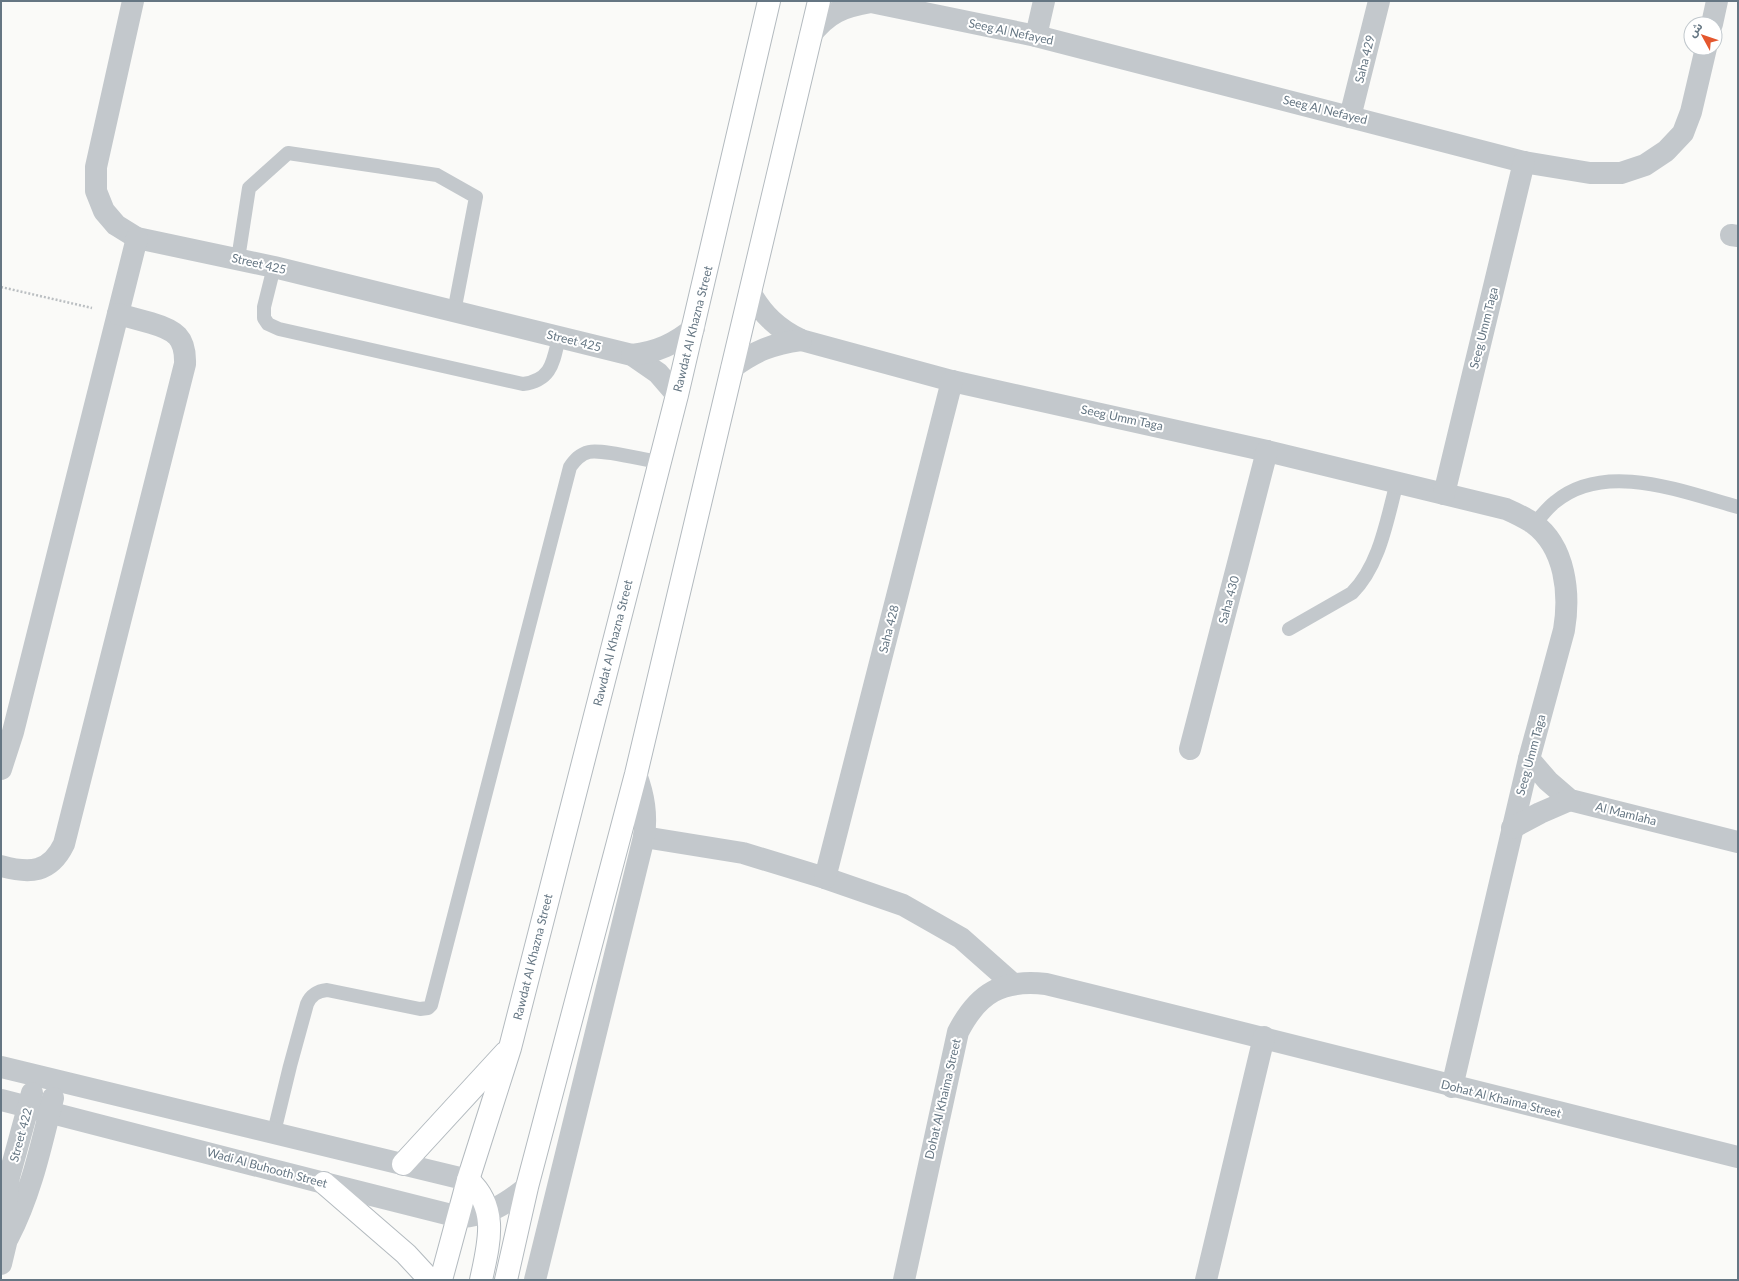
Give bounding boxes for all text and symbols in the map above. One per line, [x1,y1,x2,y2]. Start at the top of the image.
street label: Seeg Al Nefayed [967,15,1055,48]
north arrow [1683,16,1723,56]
text: ش [1685,19,1706,40]
street label: Saha 429 [1351,33,1378,84]
street label: Seeg Al Nefayed [1281,92,1369,127]
street label: Street 425 [230,250,288,277]
street label: Rawdat Al Khazna Street [670,263,716,394]
street label: Seeg Umm Taga [1466,286,1501,370]
street label: Street 425 [545,327,603,355]
street label: Seeg Umm Taga [1080,401,1165,434]
street label: Saha 430 [1215,574,1242,625]
street label: Rawdat Al Khazna Street [590,577,636,708]
street label: Saha 428 [875,603,902,654]
street label: Seeg Umm Taga [1512,713,1549,797]
street label: Al Mamlaha [1594,799,1658,828]
street label: Rawdat Al Khazna Street [510,891,556,1022]
street label: Dohat Al Khaima Street [921,1036,964,1161]
street label: Dohat Al Khaima Street [1439,1076,1563,1121]
street label: Street 422 [6,1106,35,1164]
street label: Wadi Al Buhooth Street [205,1144,330,1191]

